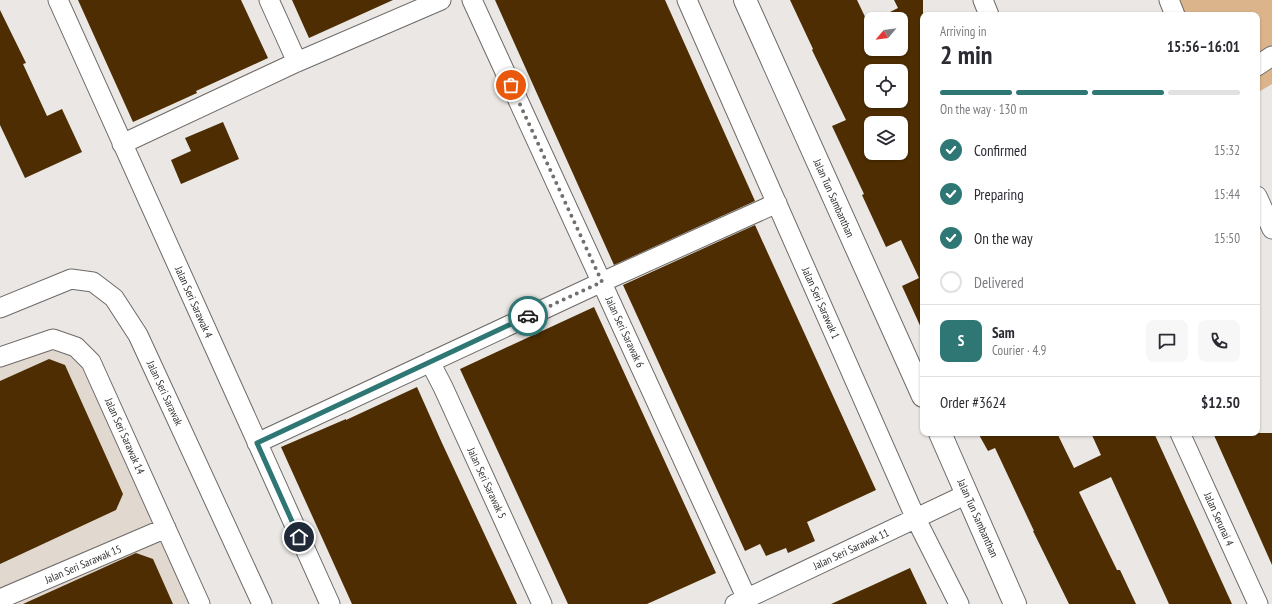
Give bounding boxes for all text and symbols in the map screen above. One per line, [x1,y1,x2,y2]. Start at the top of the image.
north arrow [864,12,908,56]
map controls [864,12,908,160]
text: Arriving in [940,23,987,40]
text: 15:56–16:01 [1167,37,1240,56]
text: 2 min [940,38,993,71]
button: locate [864,64,908,108]
pin [494,68,528,102]
icon: bag [500,74,522,96]
text: On the way · 130 m [940,101,1027,118]
button: layers [864,116,908,160]
icon: check [940,139,962,161]
text: Confirmed [974,141,1027,160]
text: 15:32 [1214,142,1240,159]
street label: Jalan Tun Sambanthan [810,156,858,239]
icon: check [940,183,962,205]
text: Preparing [974,185,1024,204]
text: 15:44 [1214,186,1240,203]
icon: check [940,227,962,249]
text: On the way [974,229,1033,248]
text: 15:50 [1214,230,1240,247]
street label: Jalan Seri Sarawak 4 [172,263,216,340]
street label: Jalan Seri Sarawak 1 [799,264,843,341]
text: Delivered [974,273,1024,292]
street label: Jalan Seri Sarawak 6 [602,293,648,370]
courier [508,296,548,336]
icon: car [517,305,539,327]
button: chat [1146,320,1188,362]
button: phone [1198,320,1240,362]
text: Sam [992,323,1015,342]
text: S [958,331,964,350]
text: Courier · 4.9 [992,342,1046,359]
street label: Jalan Seri Sarawak [143,357,186,428]
text: Order #3624 [940,393,1006,412]
text: $12.50 [1201,393,1240,412]
street label: Jalan Seri Sarawak 14 [102,395,148,476]
street label: Jalan Seri Sarawak 5 [464,444,510,521]
street label: Jalan Tun Sambanthan [954,476,1002,559]
street label: Jalan Serunai 4 [1201,489,1237,548]
pin [282,520,316,554]
street label: Jalan Seri Sarawak 11 [810,525,891,573]
icon: home [288,526,310,548]
street label: Jalan Seri Sarawak 15 [42,542,123,587]

